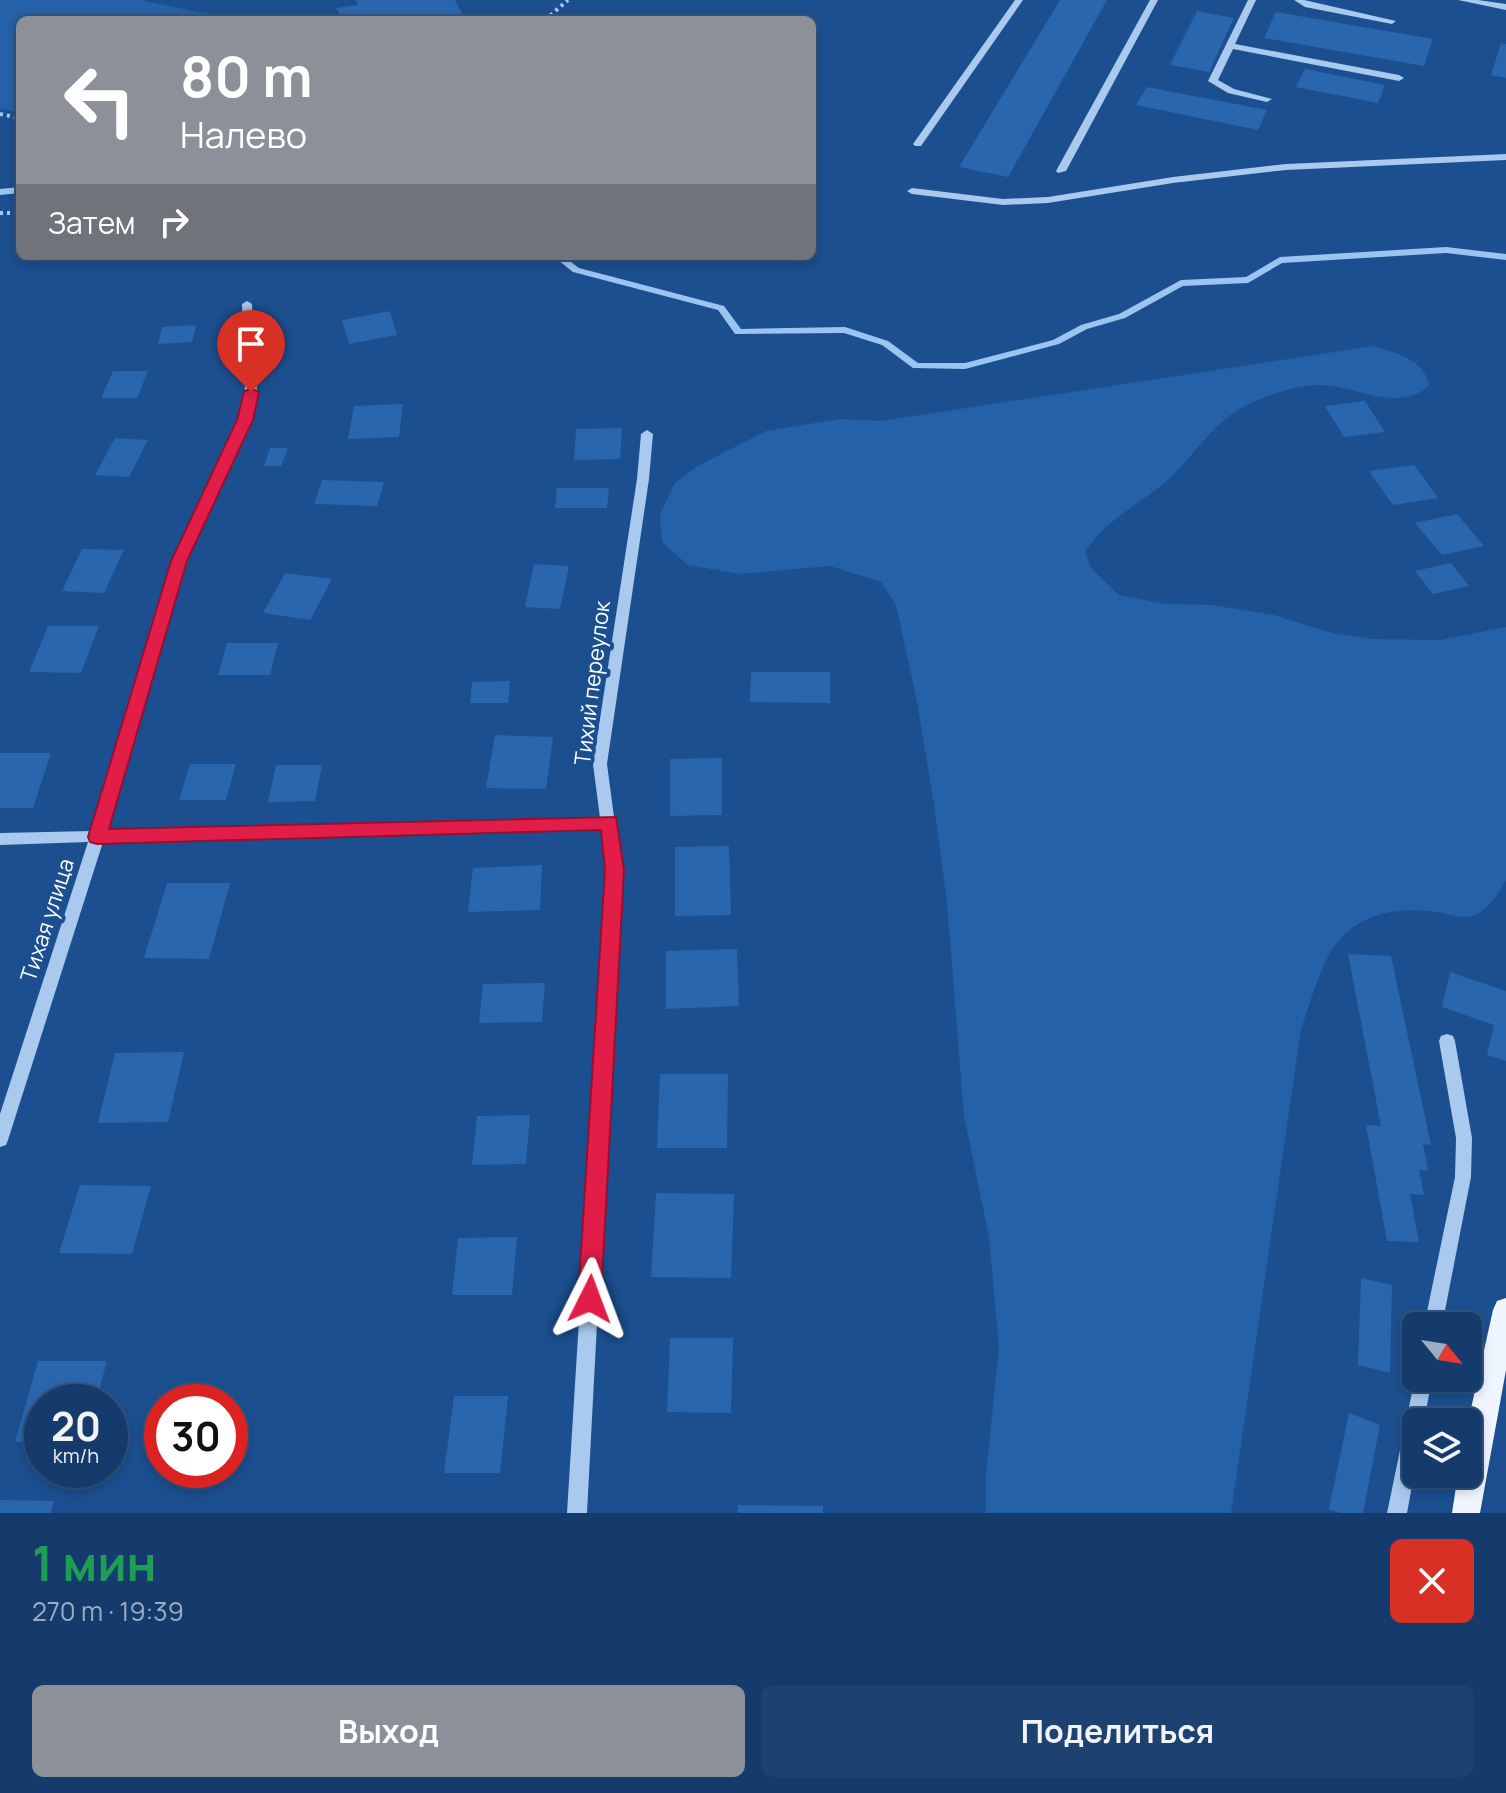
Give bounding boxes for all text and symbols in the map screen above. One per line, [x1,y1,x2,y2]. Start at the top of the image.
text: 80 m [180,37,313,114]
icon: left [48,48,152,152]
text: Налево [180,110,307,159]
icon: right [152,200,196,244]
text: Затем [48,202,136,243]
pin [217,310,285,392]
icon: arrive [229,322,273,366]
street label: Тихий переулок [567,598,617,767]
street label: Тихая улица [13,855,81,985]
position arrow [548,1257,632,1341]
north arrow [1402,1312,1482,1392]
map controls [1402,1312,1482,1488]
speed limit sign: 30 [144,1384,248,1488]
text: 20 [51,1398,101,1453]
button: layers [1402,1408,1482,1488]
text: km/h [53,1442,99,1469]
text: 1 мин [32,1530,156,1595]
button: close [1390,1539,1474,1623]
text: 270 m · 19:39 [32,1593,184,1629]
button: Выход [32,1685,745,1777]
button: Поделиться [761,1685,1474,1777]

